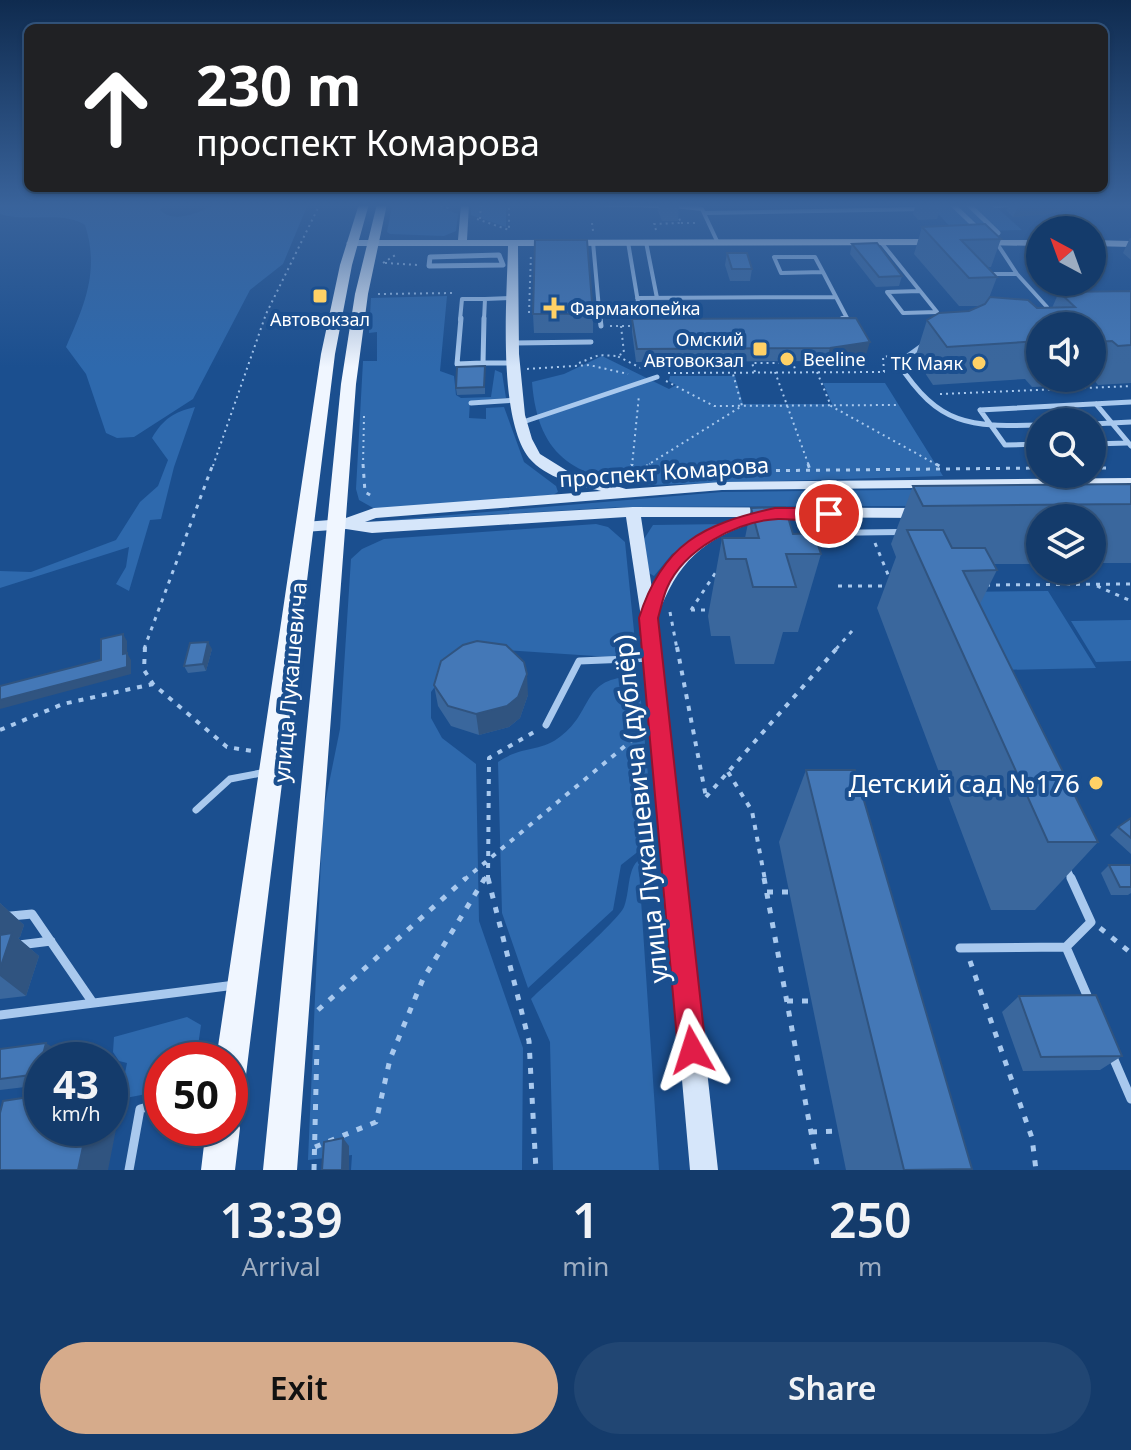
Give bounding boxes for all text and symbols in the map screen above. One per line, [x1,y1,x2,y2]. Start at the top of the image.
text: 230 m [196,46,361,122]
icon: ahead [64,56,168,160]
text: проспект Комарова [196,118,540,167]
north arrow [1026,216,1106,296]
map controls [1026,216,1106,584]
marker: Автовокзал [311,287,329,305]
place label: Фармакопейка [570,296,701,320]
marker: Фармакопейка [545,299,563,317]
place label: Автовокзал [270,307,370,331]
button: sound [1026,312,1106,392]
place label: Омский Автовокзал [644,327,744,372]
marker: Омский Автовокзал [751,340,769,358]
place label: Beeline [803,347,866,371]
marker: Beeline [778,350,796,368]
place label: ТК Маяк [891,351,963,375]
marker: ТК Маяк [970,354,988,372]
button: search [1026,408,1106,488]
street label: проспект Комарова [558,449,770,493]
pin [795,480,863,548]
icon: arrive [807,492,851,536]
button: layers [1026,504,1106,584]
street label: улица Лукашевича [265,580,313,784]
street label: улица Лукашевича (дублёр) [604,633,676,985]
place label: Детский сад №176 [849,765,1080,801]
marker: Детский сад №176 [1087,774,1105,792]
position arrow [650,1008,734,1092]
speed limit sign: 50 [144,1042,248,1146]
text: 43 [53,1056,99,1111]
text: km/h [51,1100,101,1127]
text: 13:39 [220,1187,343,1252]
text: 1 [572,1187,600,1252]
text: 250 [829,1187,911,1252]
text: Arrival [241,1248,321,1284]
text: min [562,1248,609,1284]
text: m [858,1248,882,1284]
button: Exit [40,1342,558,1434]
button: Share [574,1342,1091,1434]

